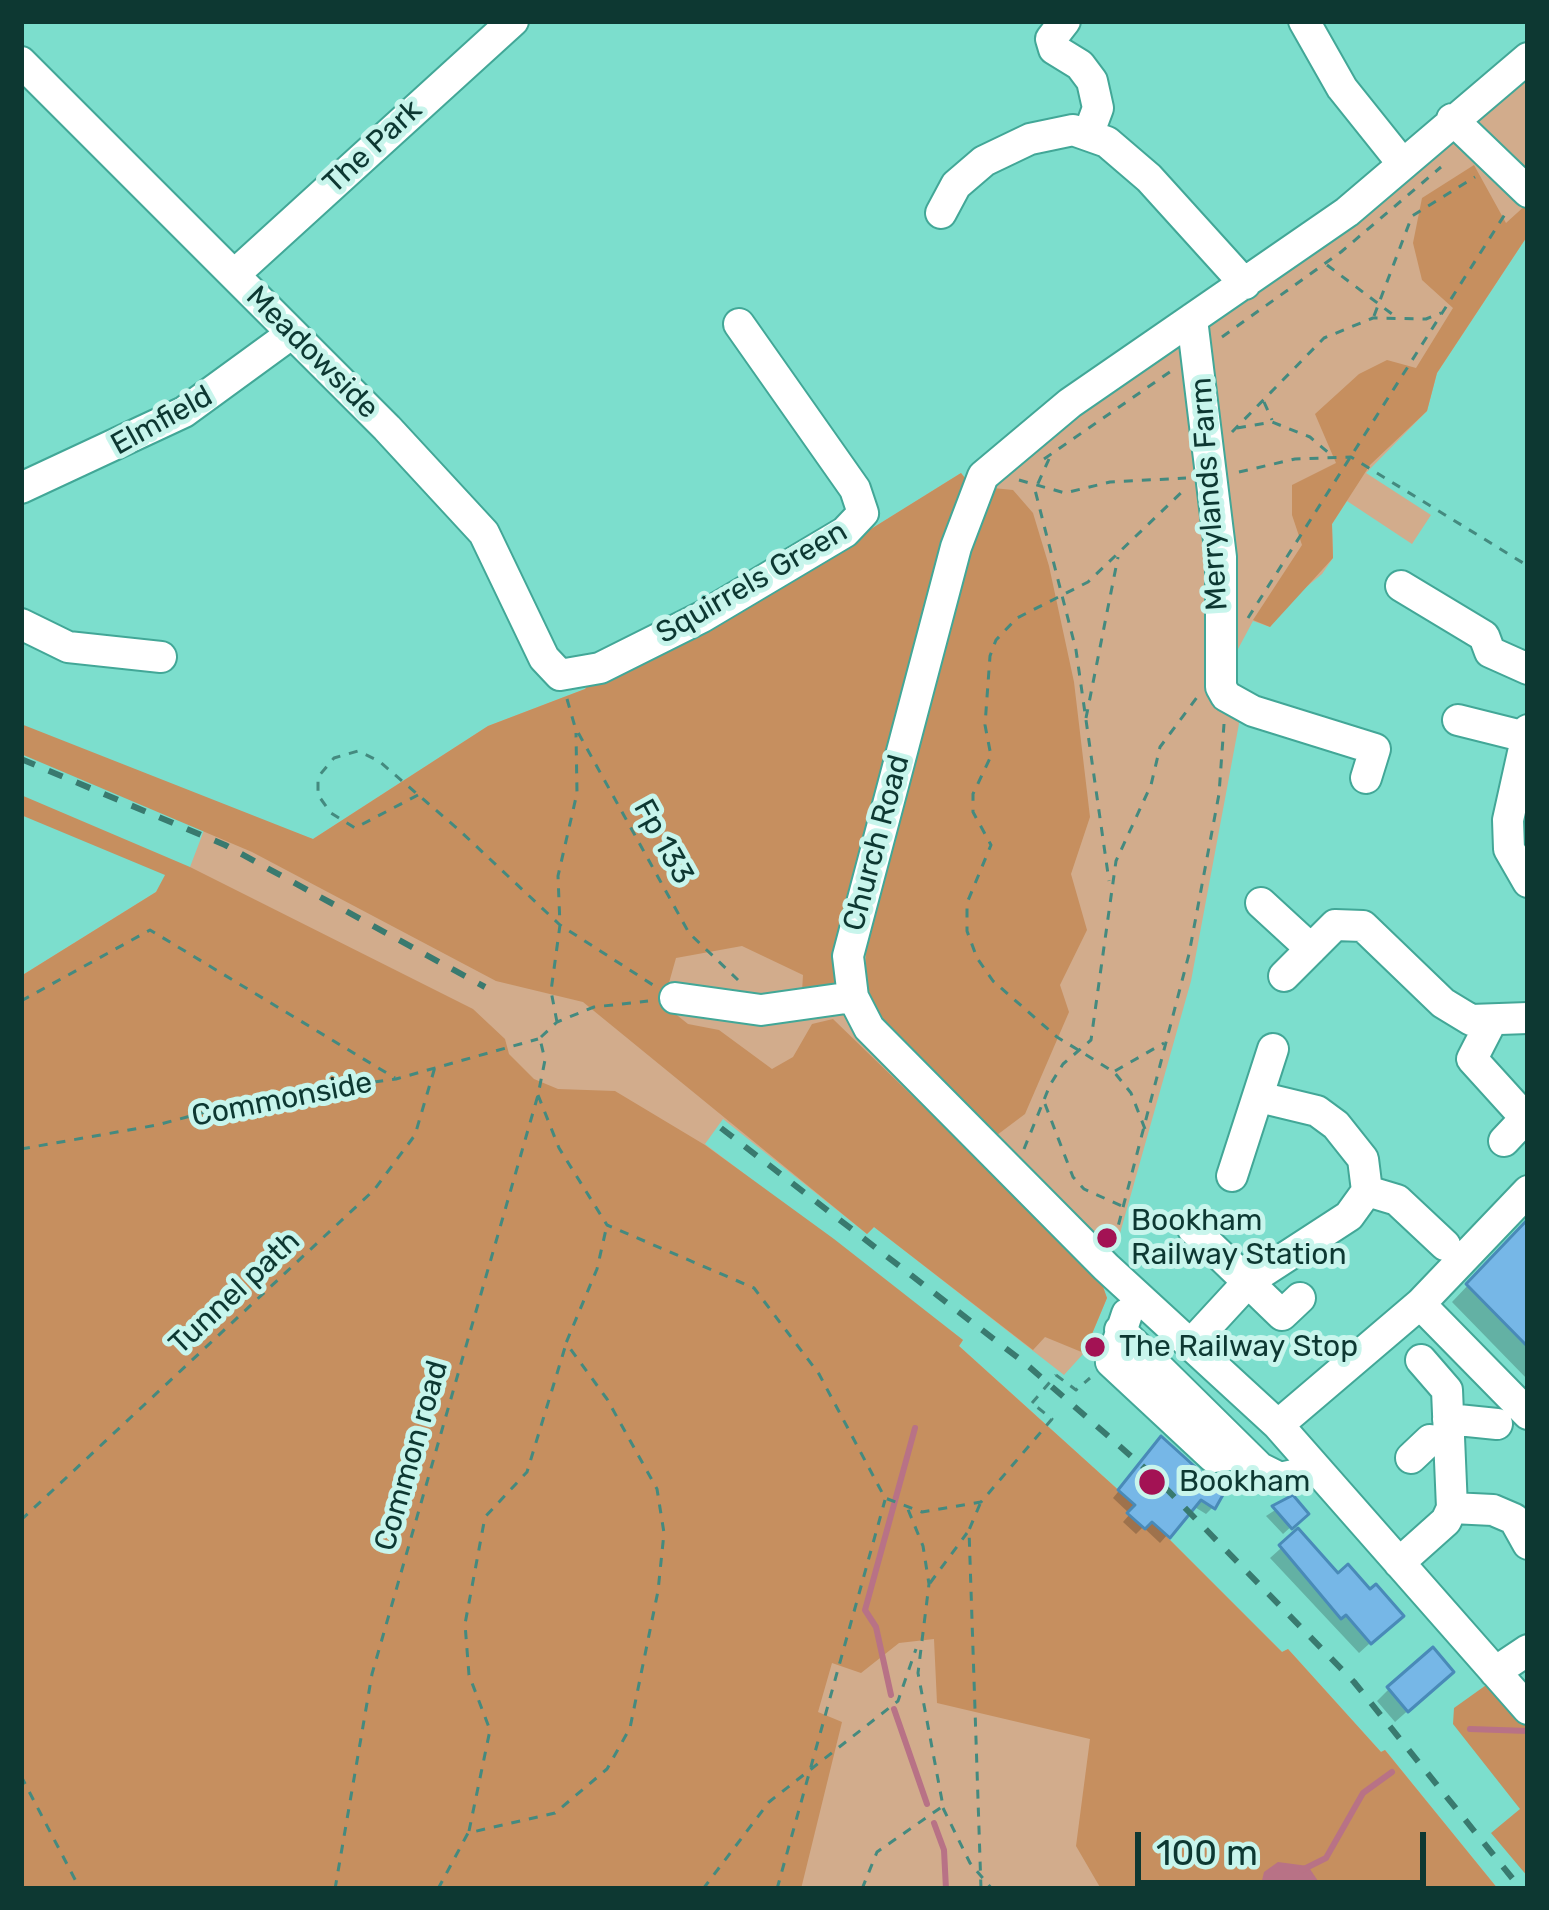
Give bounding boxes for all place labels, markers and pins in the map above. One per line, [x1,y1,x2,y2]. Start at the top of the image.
place label: Bookham Railway Station [1131,1203,1347,1274]
marker: Bookham Railway Station [1094,1225,1120,1251]
place label: The Railway Stop [1119,1329,1358,1365]
marker: The Railway Stop [1082,1334,1108,1360]
place label: Bookham [1179,1464,1310,1500]
marker: Bookham [1136,1466,1168,1498]

